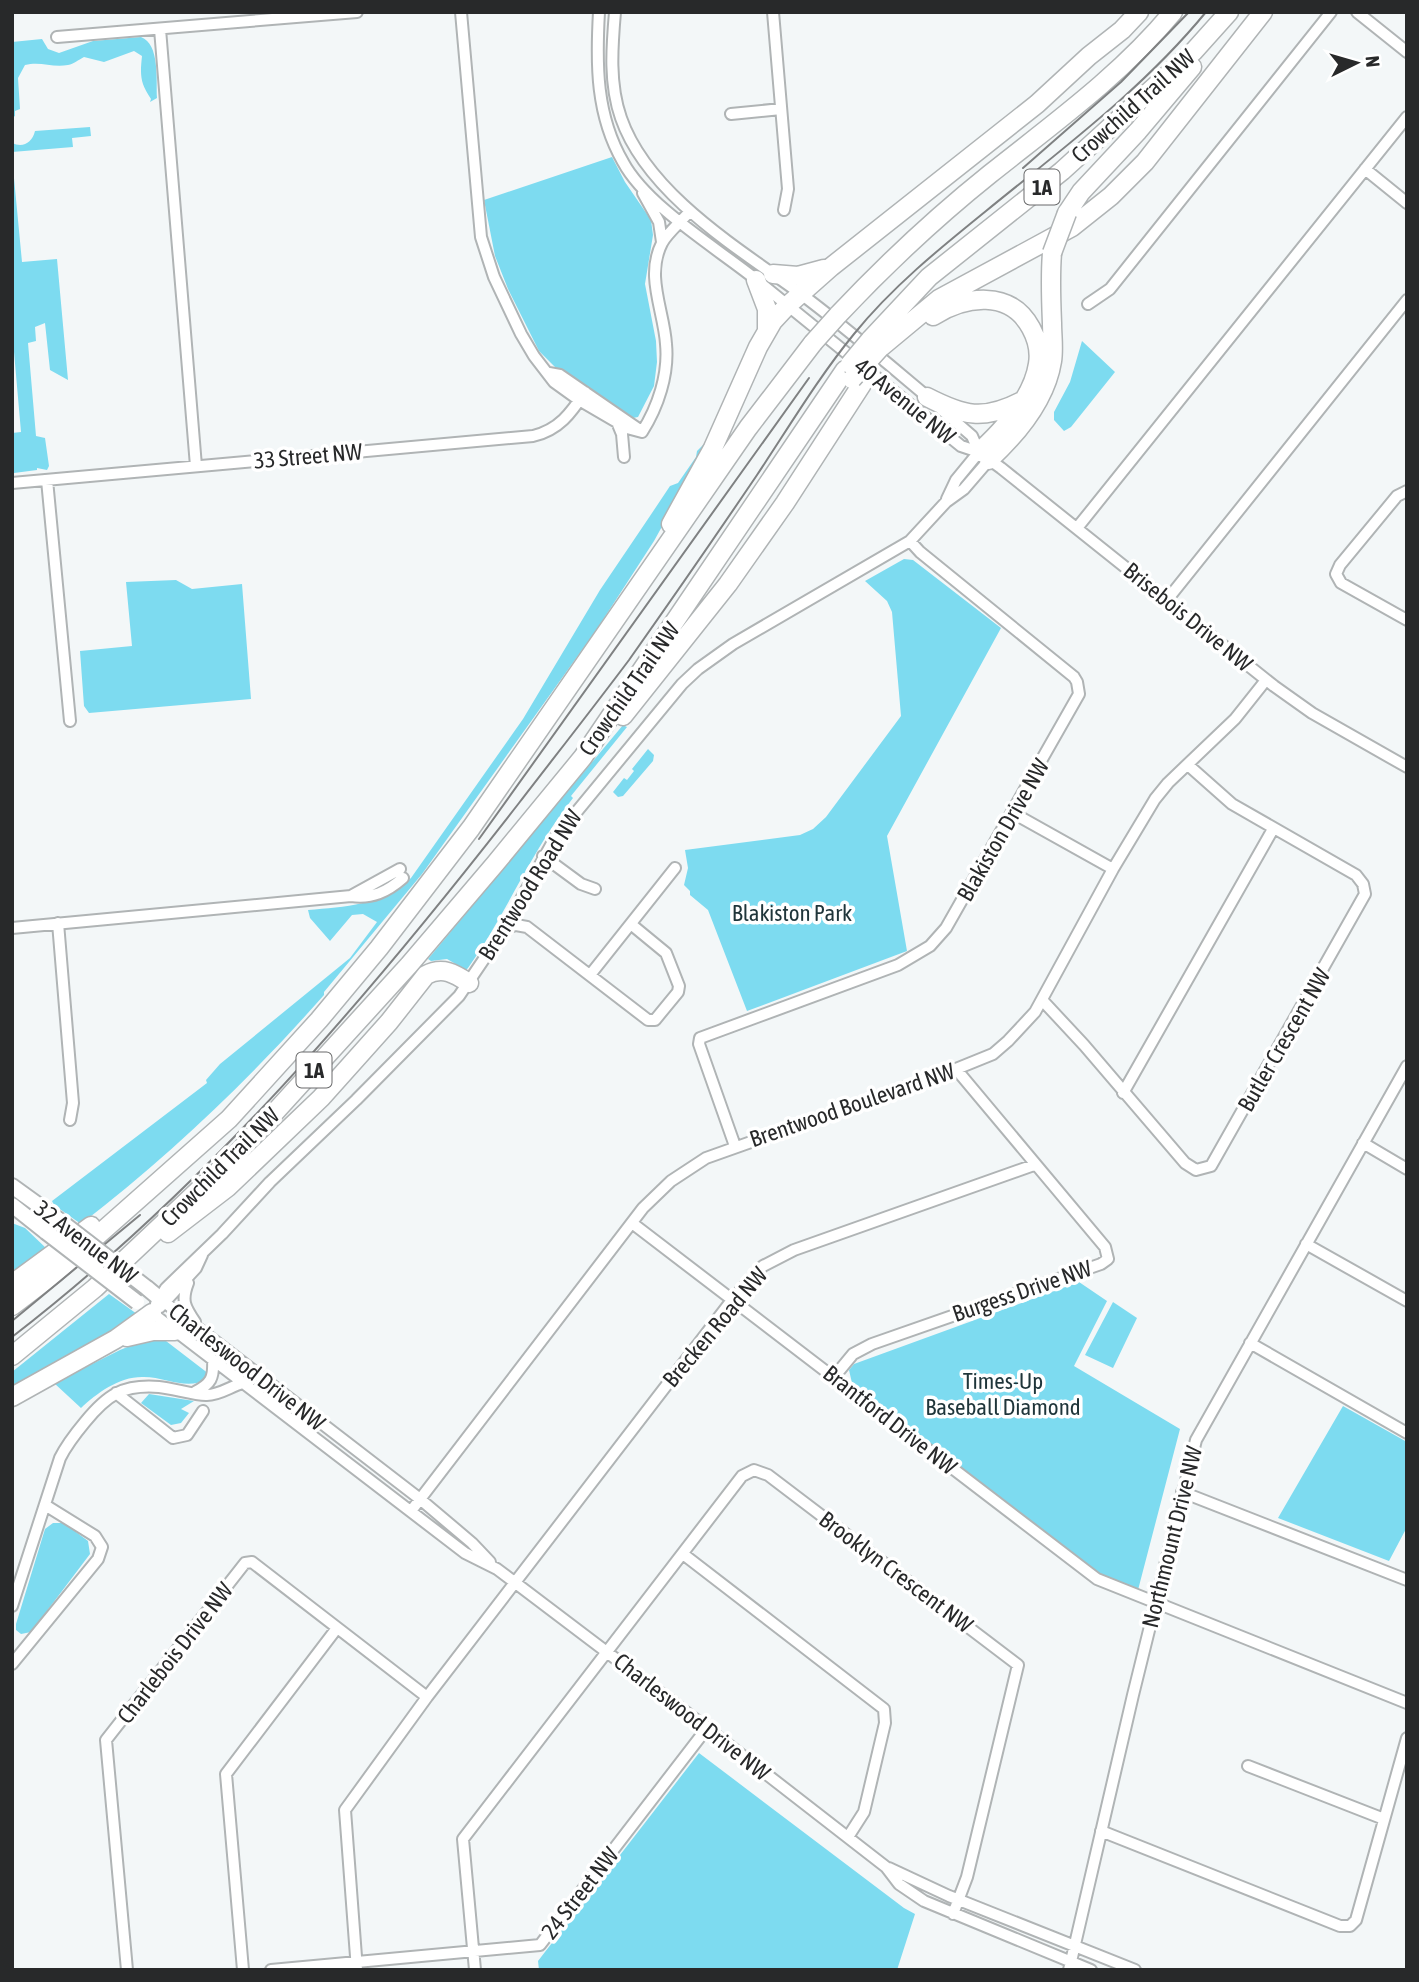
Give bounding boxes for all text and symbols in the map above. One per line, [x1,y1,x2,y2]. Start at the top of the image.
north arrow [1321,28,1391,98]
street label: Crowchild Trail NW [1066,44,1200,168]
text: N [1361,55,1384,68]
road number: 1A [1024,170,1060,204]
street label: 40 Avenue NW [849,353,961,450]
street label: 33 Street NW [253,438,364,474]
street label: Brisebois Drive NW [1118,557,1258,677]
street label: Crowchild Trail NW [573,617,685,761]
street label: Blakiston Drive NW [952,754,1054,906]
street label: Brentwood Road NW [473,805,587,965]
park label: Blakiston Park [732,900,852,926]
street label: Butler Crescent NW [1233,964,1336,1116]
road number: 1A [296,1052,332,1088]
street label: Brentwood Boulevard NW [746,1058,958,1152]
street label: Crowchild Trail NW [155,1102,285,1232]
street label: 32 Avenue NW [30,1195,143,1289]
street label: Burgess Drive NW [949,1255,1095,1327]
street label: Brecken Road NW [657,1262,773,1392]
street label: Charleswood Drive NW [164,1298,330,1436]
street label: Brantford Drive NW [818,1360,962,1480]
park label: Times-Up Baseball Diamond [925,1368,1081,1420]
street label: Northmount Drive NW [1137,1443,1207,1630]
street label: Brooklyn Crescent NW [814,1506,978,1638]
street label: Charlebois Drive NW [112,1577,238,1729]
street label: Charleswood Drive NW [609,1648,775,1786]
street label: 24 Street NW [536,1842,624,1944]

